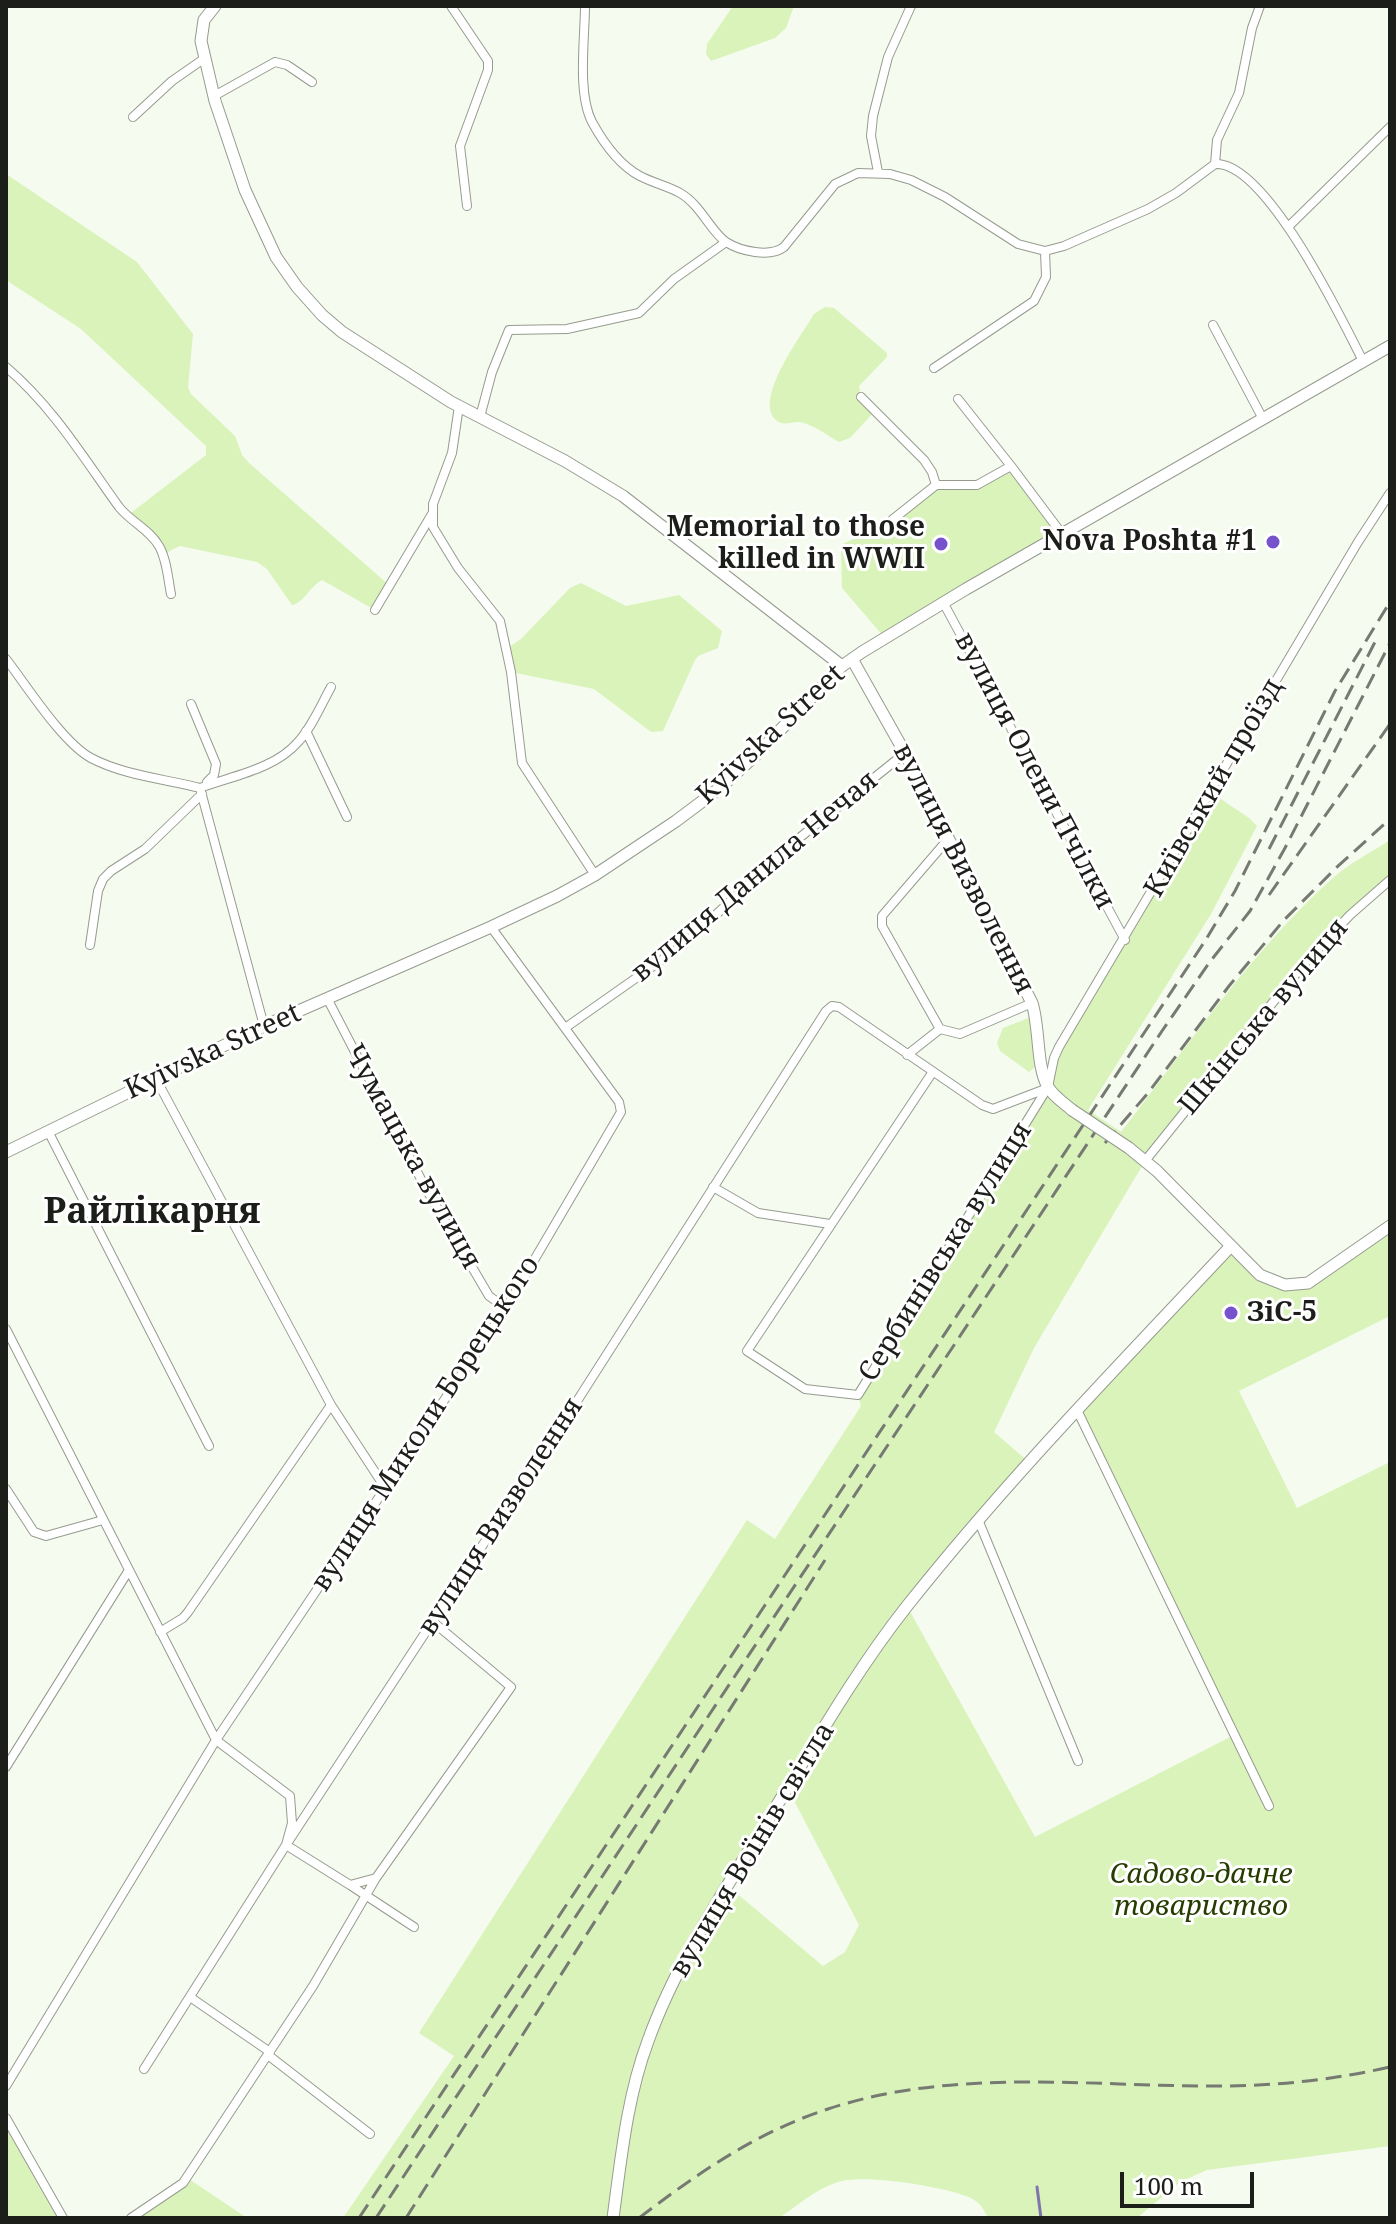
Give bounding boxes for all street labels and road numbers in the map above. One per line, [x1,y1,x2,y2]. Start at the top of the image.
street label: вулиця Олени Пчілки [947,627,1121,915]
street label: Kyivska Street [690,658,852,812]
street label: Київський проїзд [1138,673,1290,903]
street label: вулиця Визволення [885,738,1041,1000]
street label: вулиця Данила Нечая [625,764,885,990]
street label: Шкінська вулиця [1172,912,1356,1122]
street label: Kyivska Street [120,997,306,1107]
street label: Чумацька вулиця [336,1039,488,1275]
street label: Сербинівська вулиця [852,1116,1040,1388]
street label: вулиця Миколи Борецького [305,1250,547,1598]
street label: вулиця Визволення [411,1392,591,1642]
street label: вулиця Воїнів світла [664,1716,842,1984]

